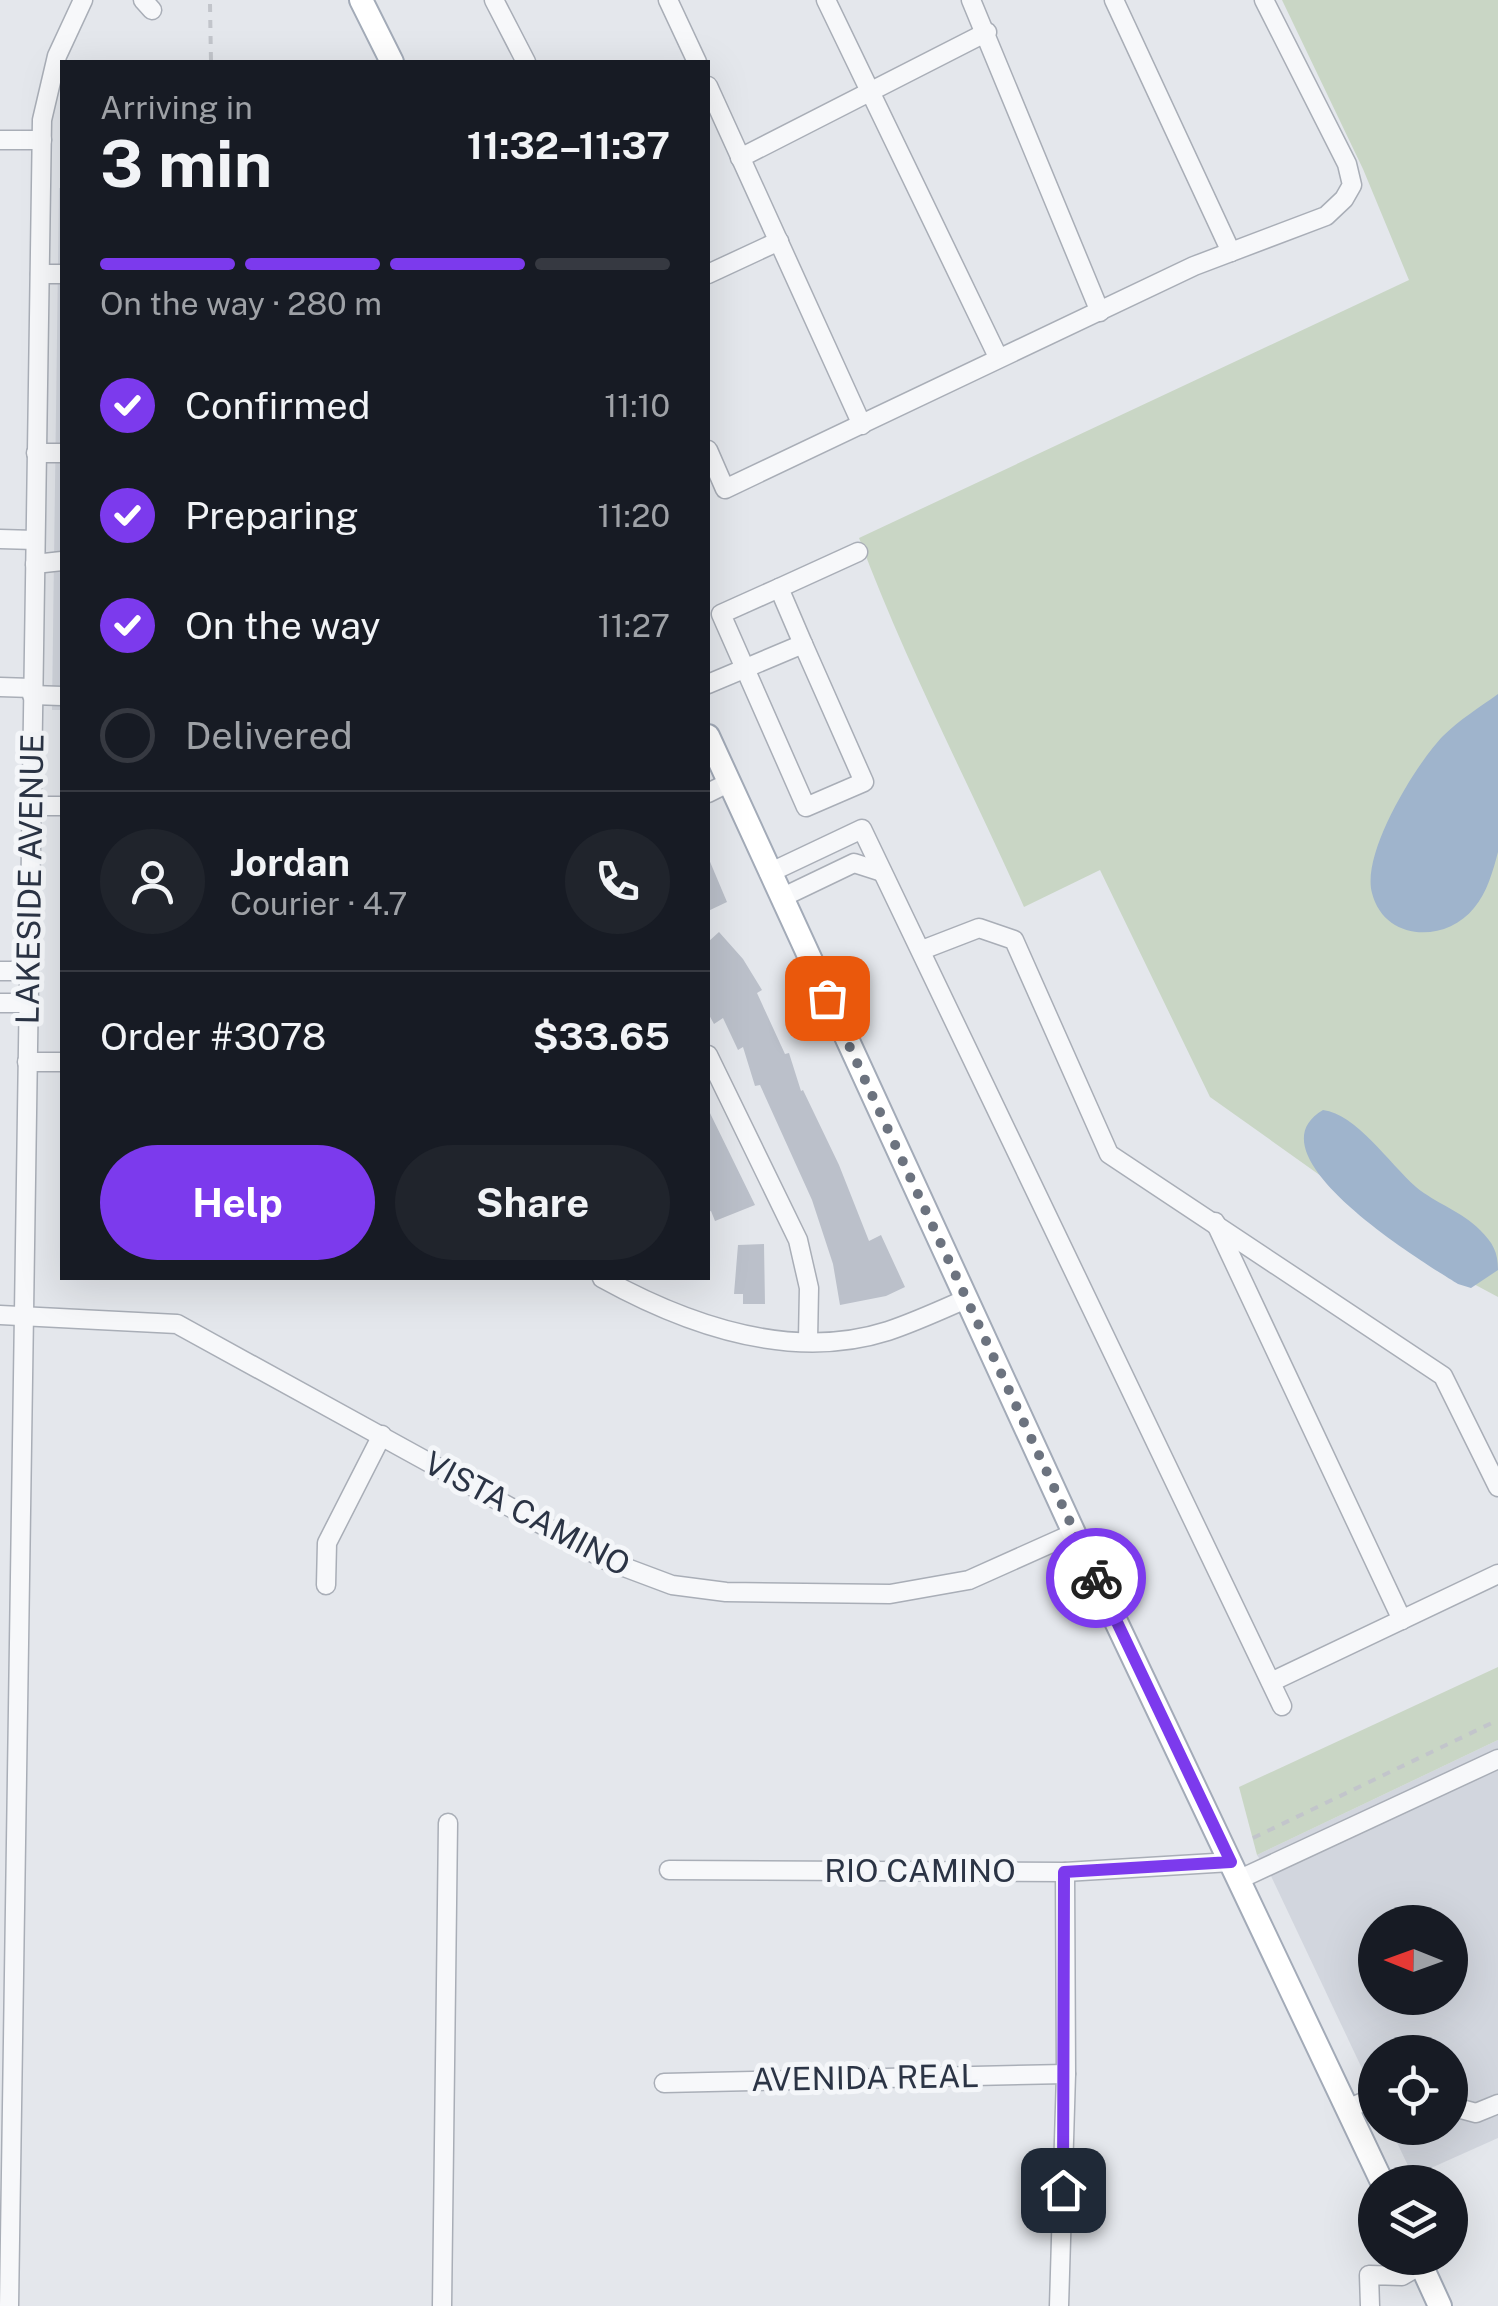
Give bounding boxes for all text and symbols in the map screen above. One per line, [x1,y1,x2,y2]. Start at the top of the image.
text: Arriving in [100,89,253,126]
text: 11:32–11:37 [467,123,670,168]
text: 3 min [100,125,272,202]
text: On the way · 280 m [100,285,382,322]
icon: check [100,378,155,433]
text: Confirmed [185,383,370,428]
text: 11:10 [604,387,670,424]
icon: check [100,488,155,543]
text: Preparing [185,493,359,538]
text: 11:20 [597,497,670,534]
icon: check [100,598,155,653]
text: On the way [185,603,381,648]
text: 11:27 [598,607,670,644]
text: Delivered [185,713,353,758]
street label: LAKESIDE AVENUE [8,733,51,1025]
button: person [100,829,205,934]
button: phone [565,829,670,934]
text: Jordan [230,840,350,885]
text: Courier · 4.7 [230,885,407,922]
pin [785,956,870,1041]
icon: bag [800,971,855,1026]
text: Order #3078 [100,1014,326,1059]
text: $33.65 [533,1014,670,1059]
button: Help [100,1145,375,1260]
button: Share [395,1145,670,1260]
street label: VISTA CAMINO [418,1444,636,1583]
courier [1046,1528,1146,1628]
icon: bike [1069,1551,1124,1606]
street label: RIO CAMINO [824,1852,1016,1889]
north arrow [1358,1905,1468,2015]
map controls [1358,1905,1468,2275]
button: locate [1358,2035,1468,2145]
street label: AVENIDA REAL [751,2057,979,2098]
pin [1021,2148,1106,2233]
icon: home [1036,2163,1091,2218]
button: layers [1358,2165,1468,2275]

